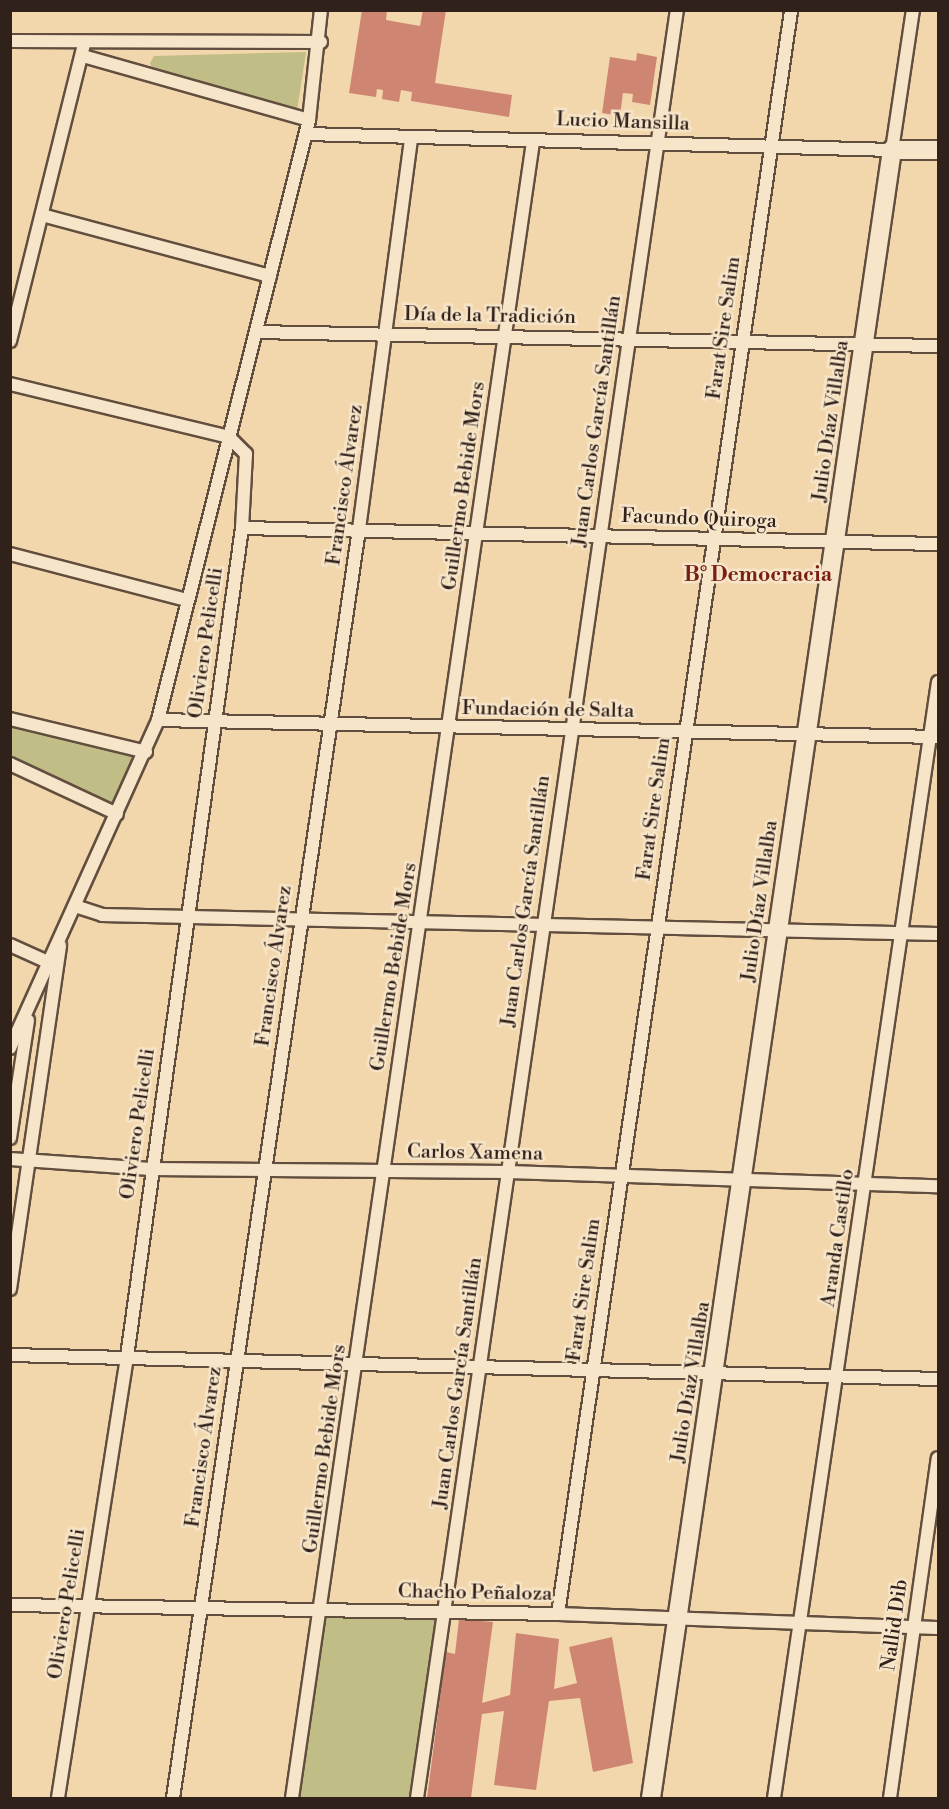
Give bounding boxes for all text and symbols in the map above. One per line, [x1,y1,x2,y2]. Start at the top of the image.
street label: Lucio Mansilla [556,108,690,136]
street label: Farat Sire Salim [702,255,746,401]
street label: Juan Carlos García Santillán [567,294,627,548]
street label: Día de la Tradición [404,303,576,329]
street label: Julio Díaz Villalba [808,339,854,503]
street label: Guillermo Bebide Mors [437,380,491,592]
street label: Francisco Álvarez [322,403,368,567]
street label: Facundo Quiroga [621,504,777,534]
district label: B° Democracia [684,562,832,588]
street label: Oliviero Pelicelli [184,566,228,720]
street label: Fundación de Salta [462,696,634,724]
street label: Farat Sire Salim [632,736,676,882]
street label: Juan Carlos García Santillán [496,774,556,1028]
street label: Julio Díaz Villalba [737,819,783,983]
street label: Guillermo Bebide Mors [366,861,422,1073]
street label: Francisco Álvarez [251,884,297,1048]
street label: Oliviero Pelicelli [116,1047,160,1201]
street label: Carlos Xamena [407,1140,543,1166]
street label: Aranda Castillo [816,1167,860,1309]
street label: Farat Sire Salim [562,1217,606,1363]
street label: Juan Carlos García Santillán [428,1256,488,1510]
street label: Julio Díaz Villalba [666,1300,716,1464]
street label: Guillermo Bebide Mors [298,1343,352,1555]
street label: Francisco Álvarez [181,1365,227,1529]
street label: Oliviero Pelicelli [43,1527,91,1681]
street label: Nallid Dib [877,1578,913,1672]
street label: Chacho Peñaloza [398,1580,552,1606]

